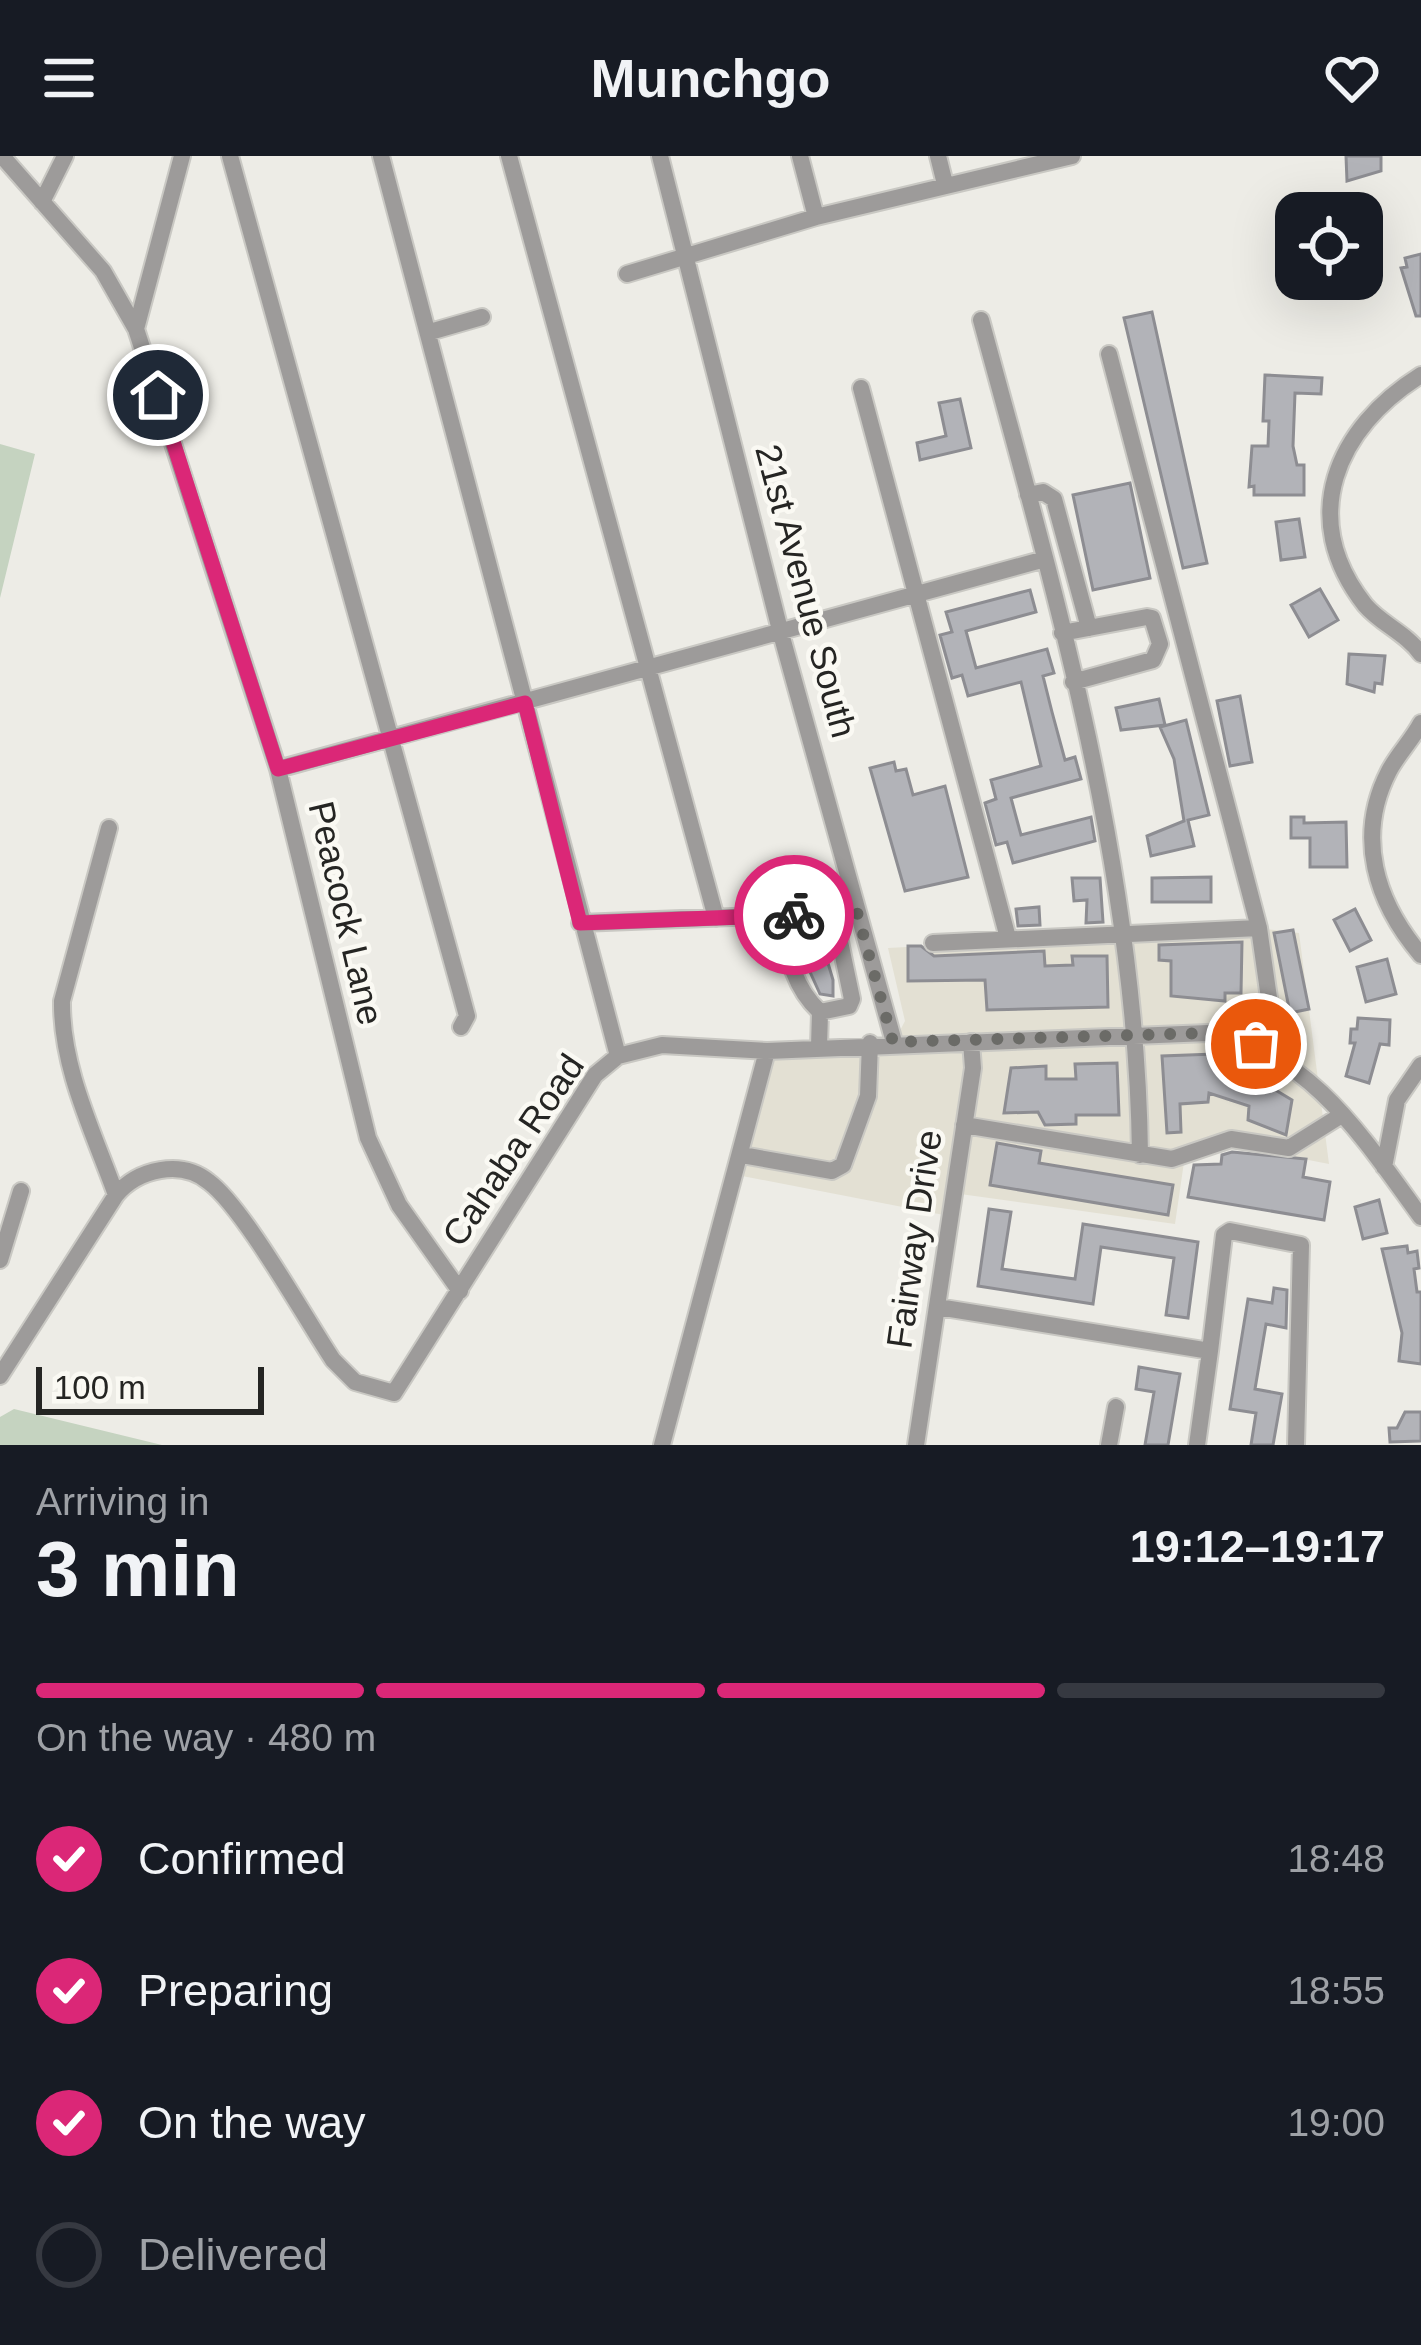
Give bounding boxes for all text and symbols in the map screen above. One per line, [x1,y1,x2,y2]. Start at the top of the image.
icon: menu [36,45,102,111]
icon: heart [1319,45,1385,111]
text: Munchgo [591,48,830,108]
map controls [1275,192,1383,300]
button: locate [1275,192,1383,300]
pin [107,344,209,446]
icon: home [125,362,191,428]
street label: 21st Avenue South [747,440,865,742]
street label: Peacock Lane [300,797,392,1029]
courier [734,855,854,975]
icon: bike [761,882,827,948]
pin [1205,993,1307,1095]
icon: bag [1223,1011,1289,1077]
street label: Cahaba Road [434,1046,592,1254]
street label: Fairway Drive [878,1127,950,1351]
scale bar [36,1361,264,1414]
text: 100 m [54,1369,146,1406]
text: Arriving in [36,1480,209,1523]
text: 19:12–19:17 [1130,1521,1385,1572]
text: 3 min [36,1525,240,1613]
text: On the way · 480 m [36,1716,376,1759]
icon: check [36,1826,102,1892]
text: Confirmed [138,1833,346,1884]
text: 18:48 [1287,1837,1385,1880]
icon: check [36,1958,102,2024]
text: Preparing [138,1965,333,2016]
text: 18:55 [1287,1969,1385,2012]
icon: check [36,2090,102,2156]
text: On the way [138,2097,366,2148]
text: 19:00 [1287,2101,1385,2144]
text: Delivered [138,2229,328,2280]

